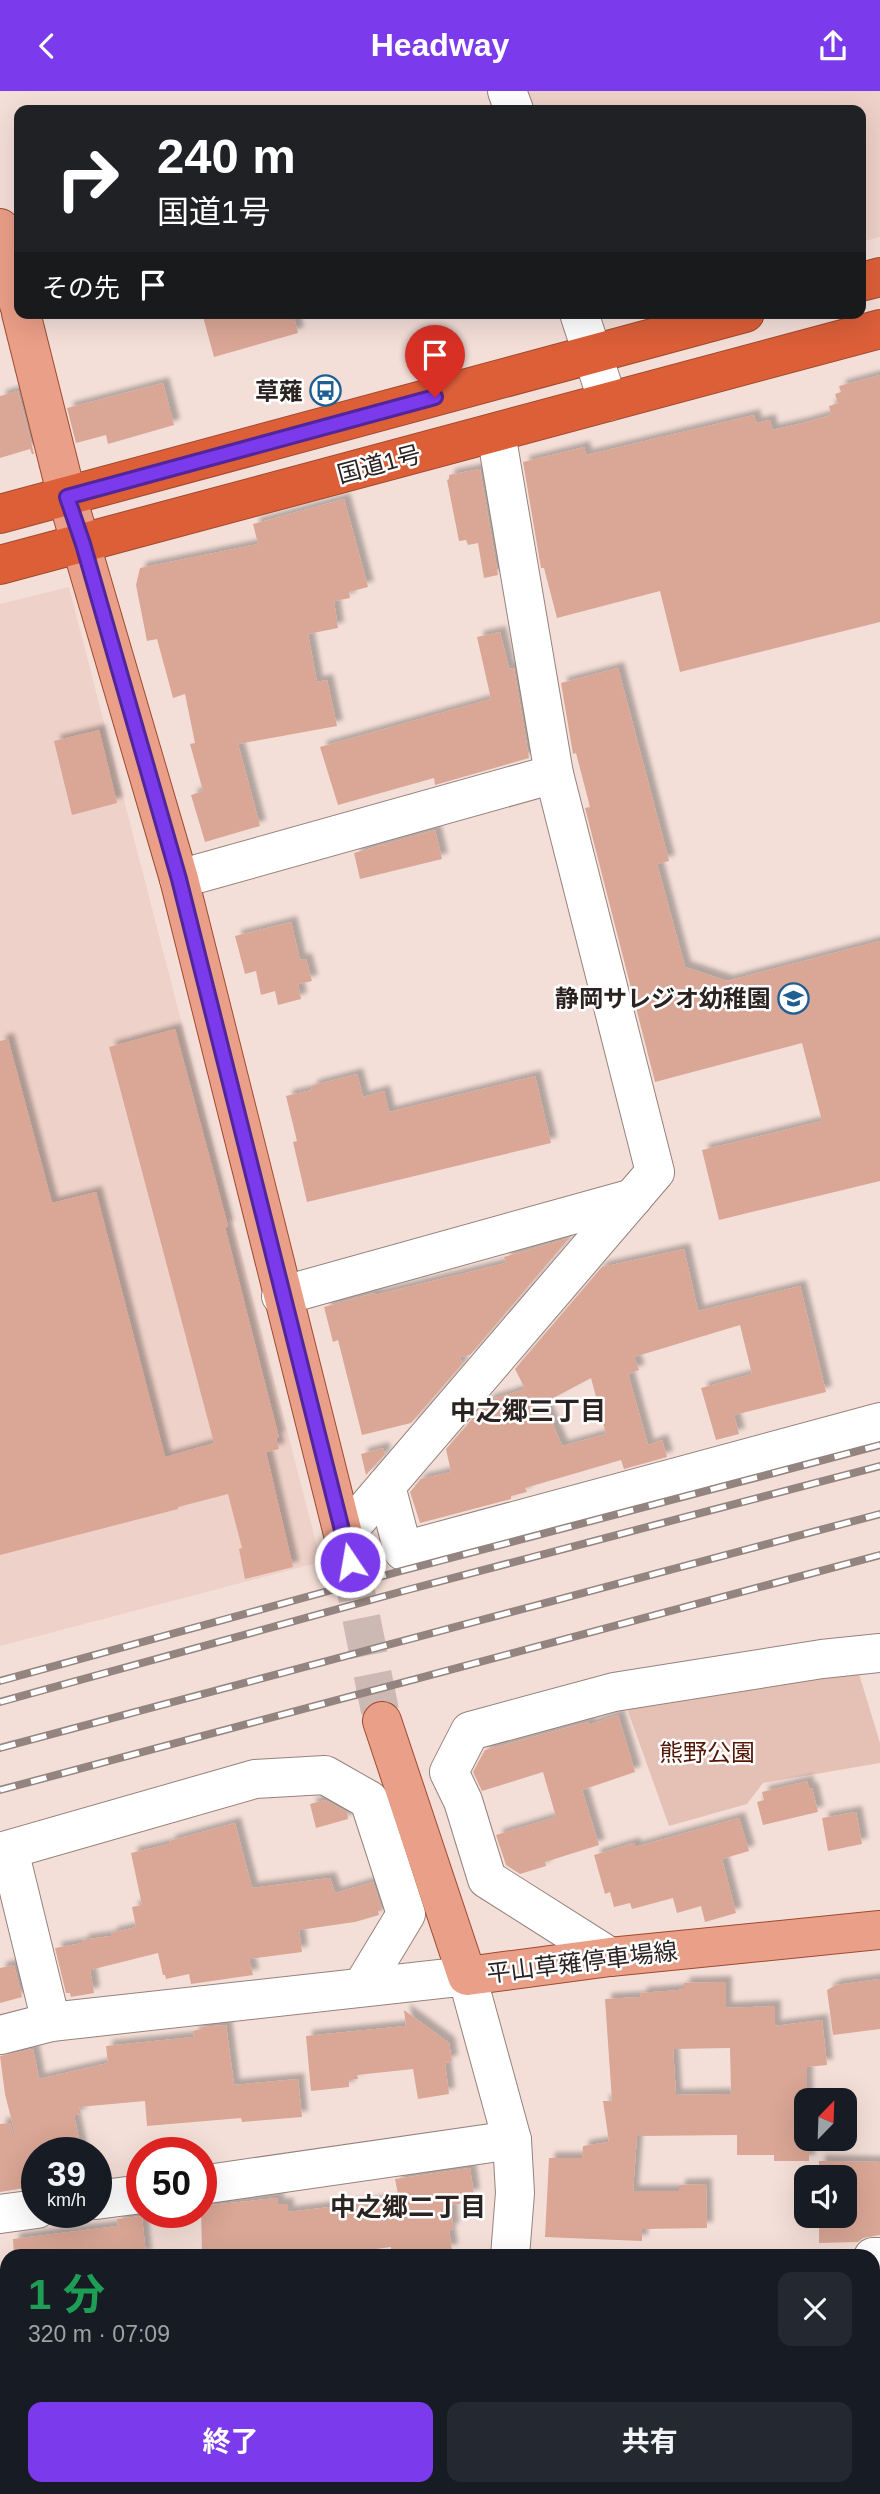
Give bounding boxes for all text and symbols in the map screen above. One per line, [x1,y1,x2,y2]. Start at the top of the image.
icon: back [28,27,66,65]
text: Headway [371,27,509,63]
icon: share [814,27,852,65]
text: 240 m [157,129,296,183]
icon: right [42,133,133,224]
text: 国道1号 [157,194,271,230]
icon: arrive [134,266,172,304]
text: その先 [42,273,120,303]
pin [405,325,465,397]
icon: arrive [416,336,454,374]
bus stop icon: 草薙 [309,374,343,408]
place label: 草薙 [255,378,303,405]
street label: 国道1号 [334,440,424,488]
school or university icon: 静岡サレジオ幼稚園 [777,981,811,1015]
place label: 静岡サレジオ幼稚園 [555,985,771,1012]
district label: 中之郷三丁目 [450,1396,606,1426]
position arrow [313,1525,387,1599]
park label: 熊野公園 [659,1739,755,1766]
street label: 平山草薙停車場線 [485,1937,679,1987]
north arrow [794,2088,858,2151]
map controls [794,2088,857,2228]
speed limit sign: 50 [126,2137,217,2228]
text: 39 [47,2154,86,2193]
button: sound [794,2165,857,2228]
text: km/h [47,2190,86,2210]
district label: 中之郷二丁目 [330,2192,486,2222]
text: 1 分 [28,2271,105,2318]
button: close [778,2272,852,2346]
text: 320 m · 07:09 [28,2321,170,2347]
button: 終了 [28,2402,433,2482]
button: 共有 [447,2402,852,2482]

